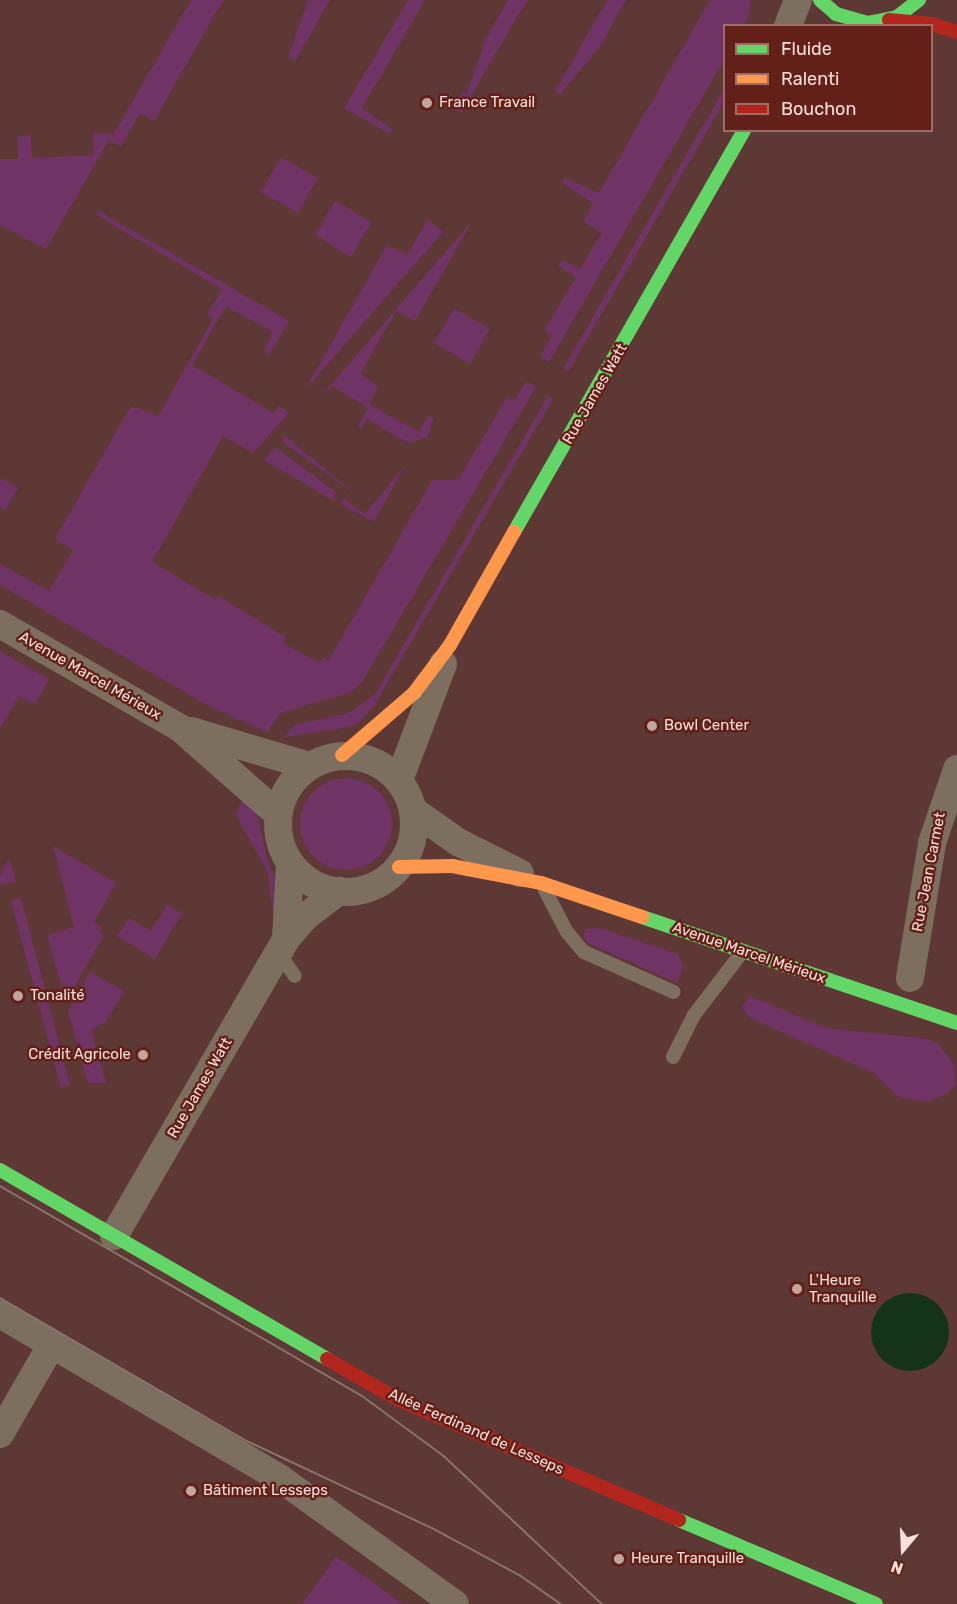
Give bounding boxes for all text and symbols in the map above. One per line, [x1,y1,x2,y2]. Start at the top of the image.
legend [723,24,933,132]
text: Fluide [781,38,832,60]
text: Ralenti [781,68,839,90]
place label: France Travail [439,94,536,112]
marker: France Travail [420,96,434,110]
text: Bouchon [781,98,856,120]
street label: Rue James Watt [559,340,631,448]
street label: Avenue Marcel Mérieux [16,628,164,724]
place label: Bowl Center [664,717,749,735]
marker: Bowl Center [645,719,659,733]
street label: Rue Jean Carmet [909,811,949,933]
street label: Avenue Marcel Mérieux [670,918,828,988]
place label: Tonalité [30,987,85,1005]
marker: Tonalité [11,989,25,1003]
street label: Rue James Watt [164,1034,236,1142]
place label: Crédit Agricole [28,1046,131,1064]
marker: Crédit Agricole [136,1048,150,1062]
place label: L'Heure Tranquille [809,1271,877,1306]
marker: L'Heure Tranquille [790,1282,804,1296]
street label: Allée Ferdinand de Lesseps [386,1385,566,1479]
place label: Bâtiment Lesseps [203,1482,328,1500]
marker: Bâtiment Lesseps [184,1484,198,1498]
north arrow [873,1520,933,1580]
place label: Heure Tranquille [631,1550,744,1568]
marker: Heure Tranquille [612,1552,626,1566]
text: N [888,1557,906,1578]

